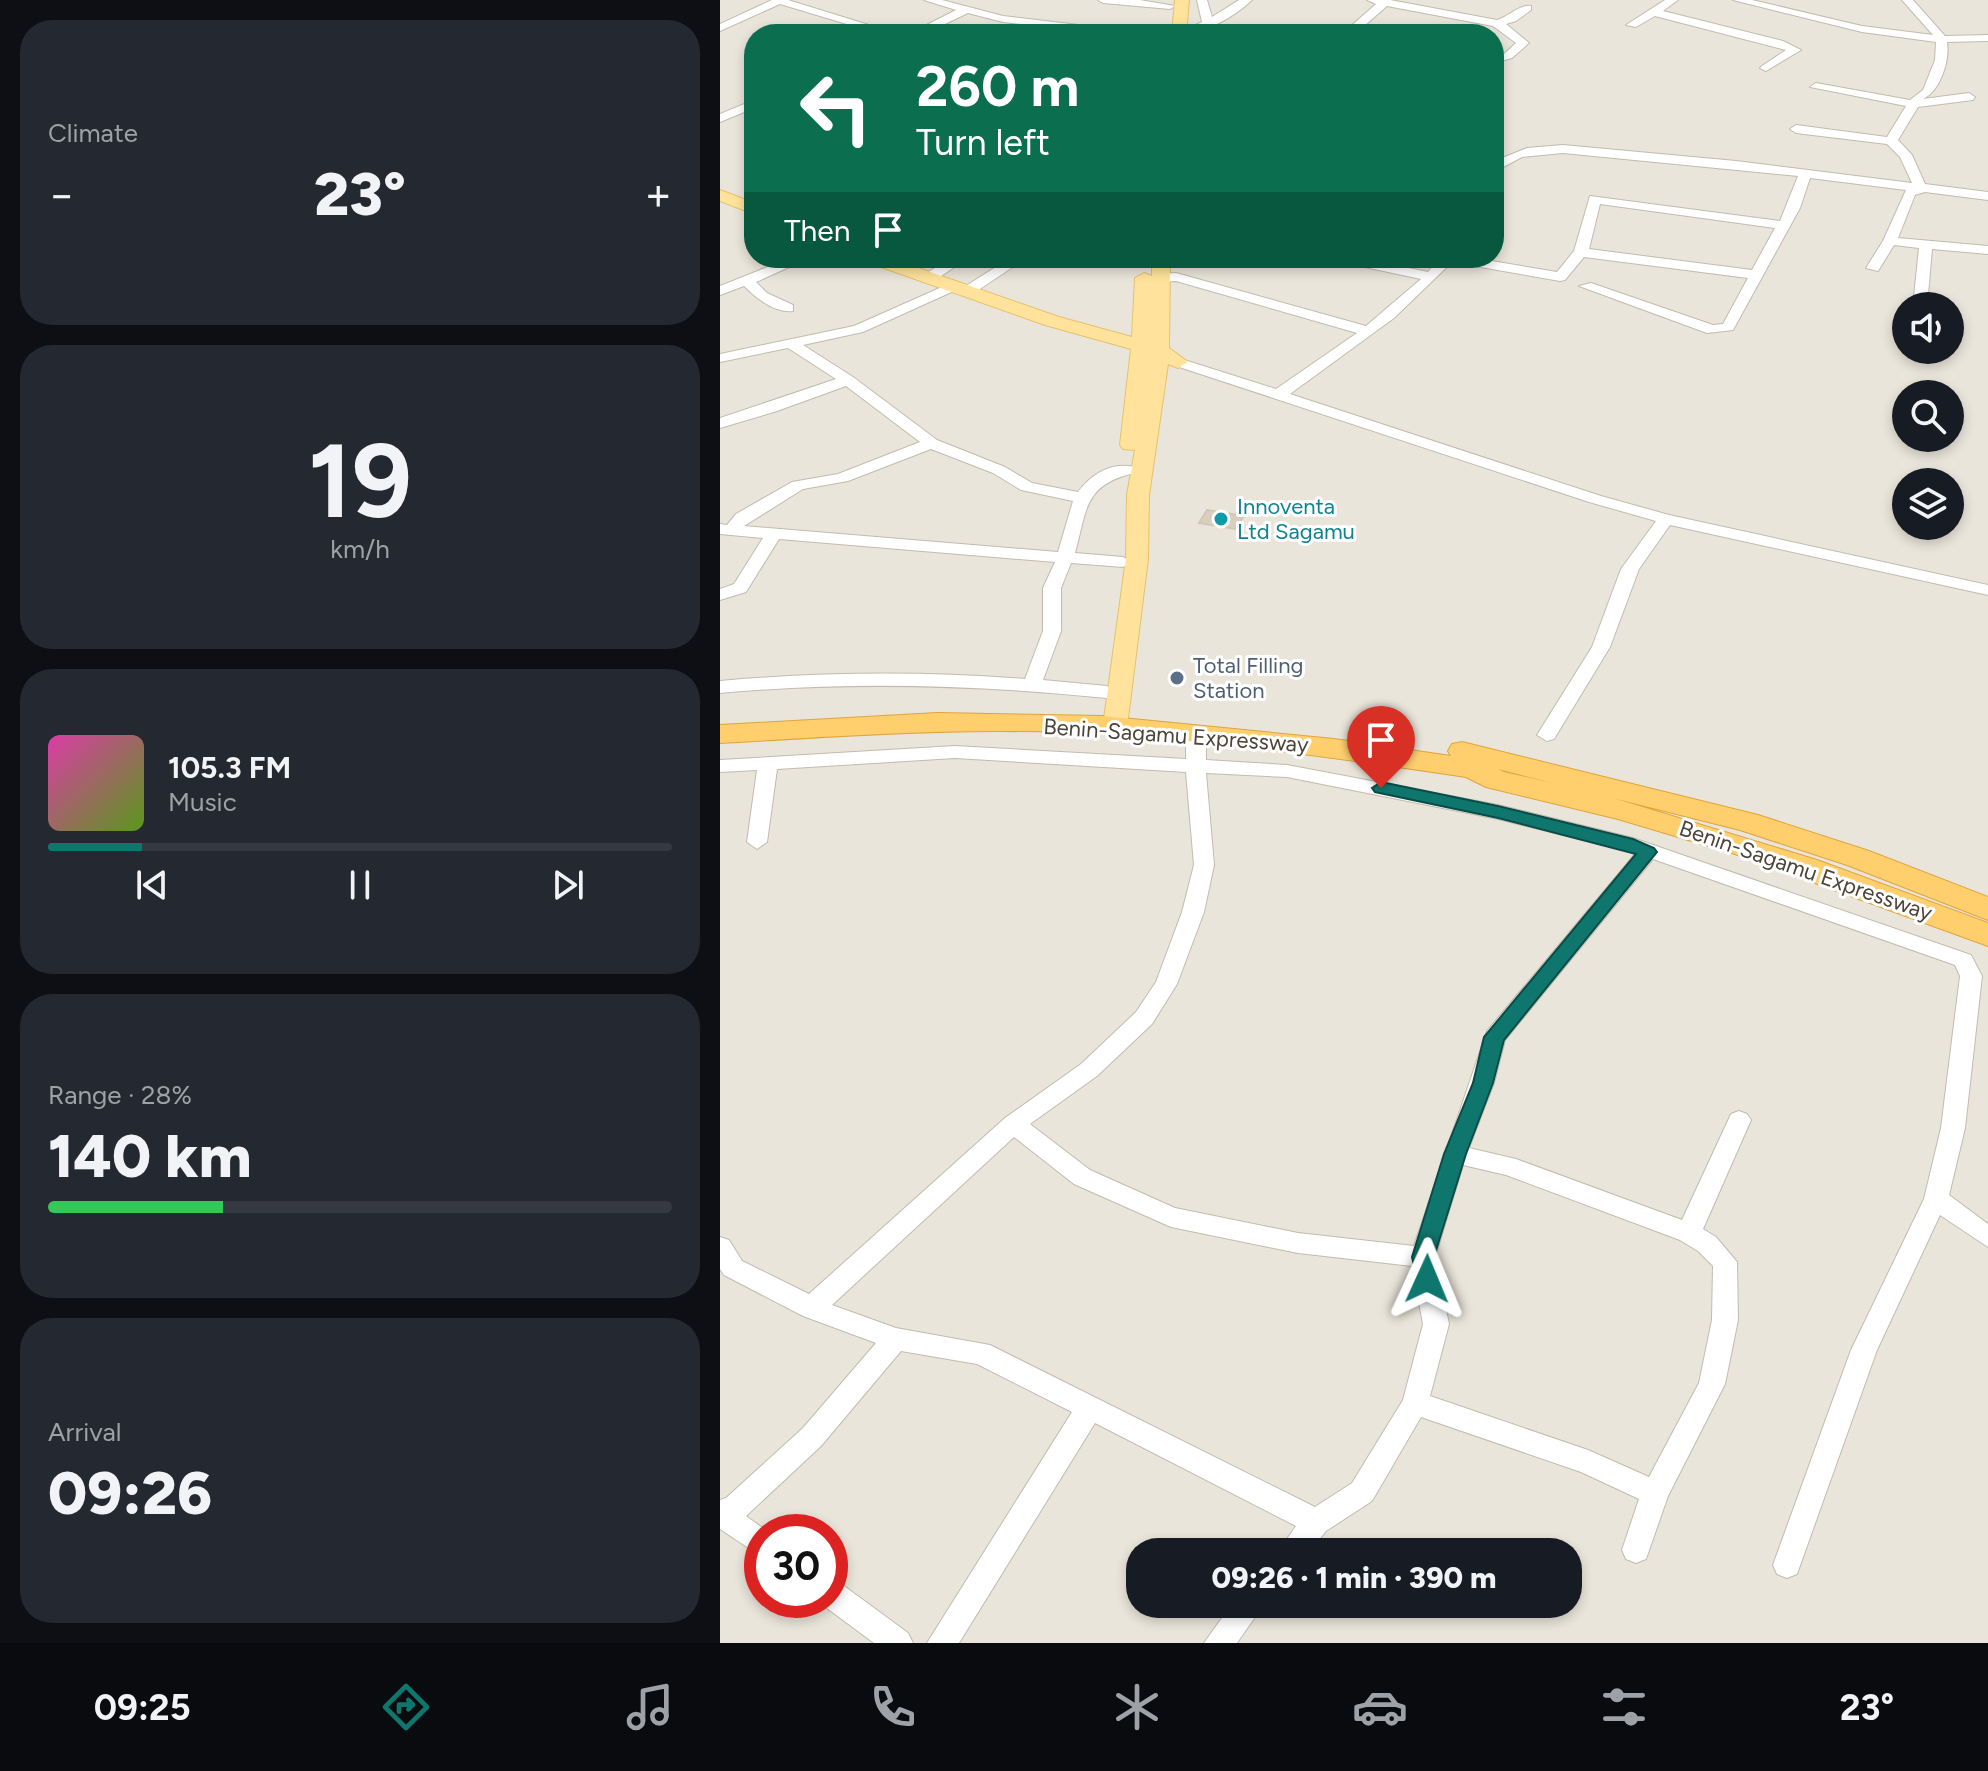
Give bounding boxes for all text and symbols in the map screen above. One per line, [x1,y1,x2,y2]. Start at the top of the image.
text: 260 m [916,53,1079,120]
icon: left [784,56,888,160]
text: Climate [48,117,138,149]
text: Turn left [916,121,1050,164]
text: 23° [314,158,406,230]
text: − [48,168,75,221]
text: + [645,168,672,221]
icon: arrive [866,208,910,252]
text: Then [784,212,850,249]
map controls [1892,292,1964,540]
button: sound [1892,292,1964,364]
button: search [1892,380,1964,452]
text: 19 [308,418,412,543]
button: layers [1892,468,1964,540]
place label: Innoventa Ltd Sagamu [1237,493,1355,545]
marker: Innoventa Ltd Sagamu [1212,510,1230,528]
text: km/h [330,533,390,565]
place label: Total Filling Station [1193,652,1303,704]
marker: Total Filling Station [1168,669,1186,687]
pin [1347,706,1415,788]
street label: Benin-Sagamu Expressway [1043,713,1310,758]
icon: arrive [1359,718,1403,762]
text: 105.3 FM [168,749,291,786]
text: Music [168,786,237,818]
street label: Benin-Sagamu Expressway [1676,814,1936,927]
icon: previous [130,863,174,907]
icon: pause [338,863,382,907]
icon: next [546,863,590,907]
text: Range · 28% [48,1079,192,1111]
text: 140 km [48,1120,252,1192]
position arrow [1385,1237,1469,1321]
text: Arrival [48,1416,121,1448]
text: 09:26 [48,1457,212,1529]
speed limit sign: 30 [744,1514,848,1618]
text: 09:26 · 1 min · 390 m [1211,1559,1497,1596]
icon: directions [378,1679,434,1735]
icon: music [622,1679,678,1735]
icon: phone [865,1679,921,1735]
icon: climate [1109,1679,1165,1735]
icon: car [1352,1679,1408,1735]
icon: filters [1596,1679,1652,1735]
text: 09:25 [94,1686,191,1729]
text: 23° [1840,1686,1894,1729]

